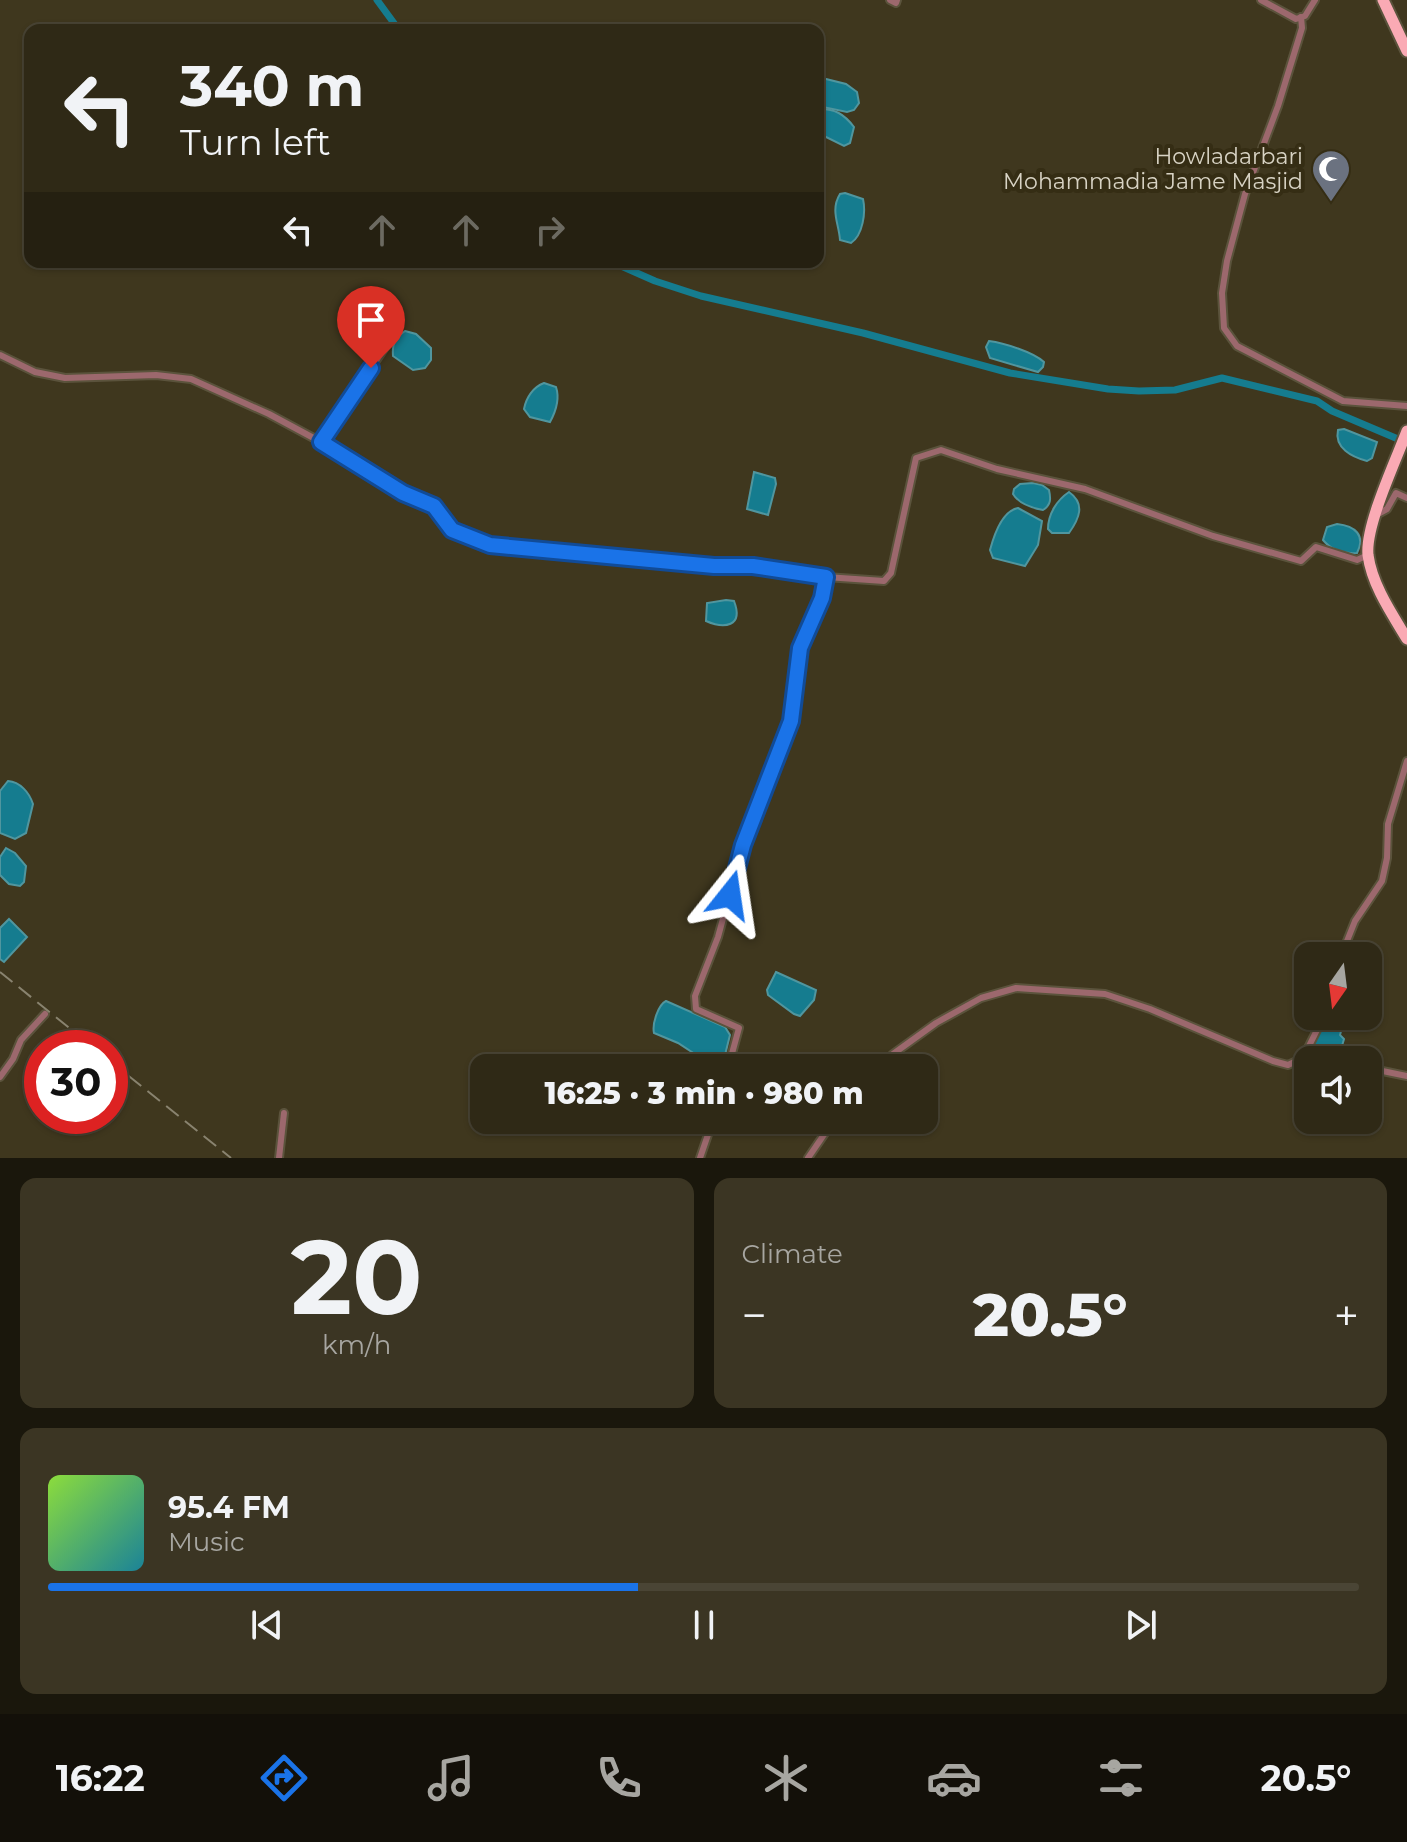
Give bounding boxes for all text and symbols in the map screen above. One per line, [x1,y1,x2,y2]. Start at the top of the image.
text: 340 m [180,52,364,120]
icon: left [48,56,152,160]
text: Turn left [180,120,331,164]
place label: Howladarbari Mohammadia Jame Masjid [1003,143,1303,195]
mosque icon: Howladarbari Mohammadia Jame Masjid [1310,148,1352,203]
icon: left [276,208,320,252]
icon: ahead [360,208,404,252]
icon: ahead [444,208,488,252]
icon: right [528,208,572,252]
pin [337,286,405,368]
icon: arrive [349,298,393,342]
position arrow [688,853,772,937]
north arrow [1294,942,1382,1030]
map controls [1294,942,1382,1134]
speed limit sign: 30 [24,1030,128,1134]
button: sound [1294,1046,1382,1134]
text: 16:25 · 3 min · 980 m [544,1075,864,1112]
text: 20 [291,1213,423,1340]
text: Climate [742,1238,843,1270]
text: 20.5° [973,1278,1127,1351]
text: − [742,1288,767,1342]
text: + [1334,1288,1359,1342]
text: km/h [322,1329,391,1361]
text: 95.4 FM [168,1489,290,1526]
text: Music [168,1526,245,1558]
icon: previous [245,1603,289,1647]
icon: pause [682,1603,726,1647]
icon: next [1119,1603,1163,1647]
icon: directions [256,1750,312,1806]
icon: music [423,1750,479,1806]
icon: phone [591,1750,647,1806]
icon: climate [758,1750,814,1806]
icon: car [926,1750,982,1806]
icon: filters [1093,1750,1149,1806]
text: 16:22 [56,1756,145,1800]
text: 20.5° [1260,1756,1351,1800]

